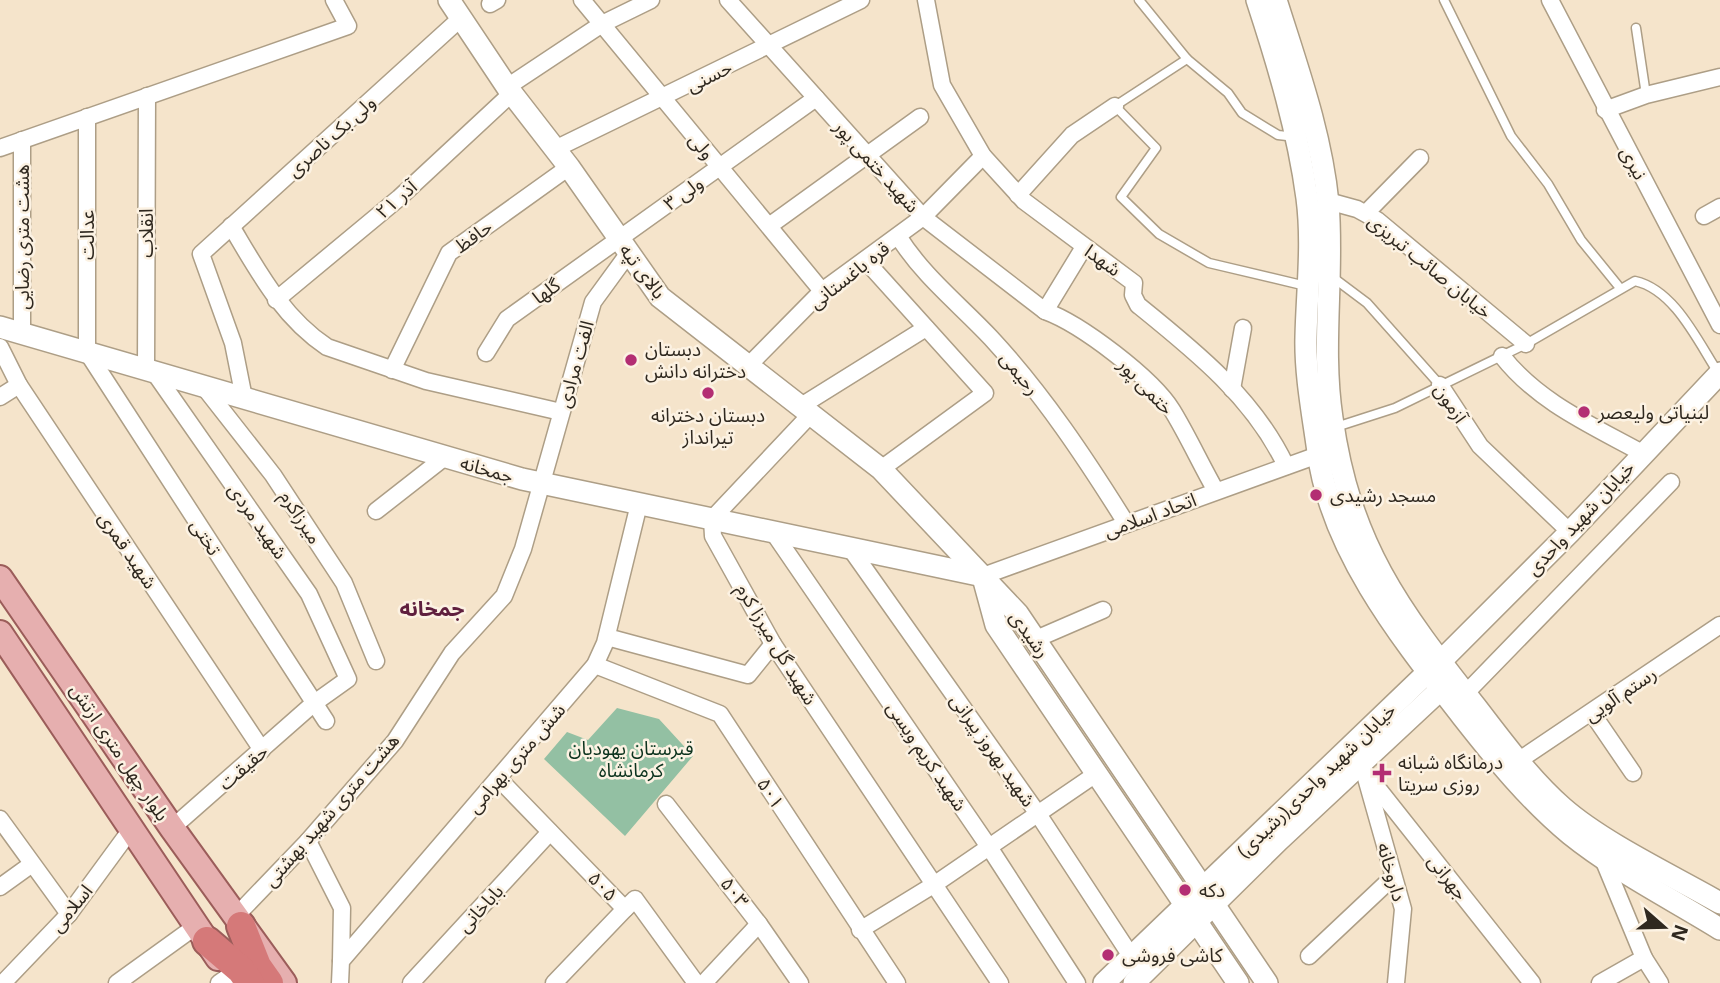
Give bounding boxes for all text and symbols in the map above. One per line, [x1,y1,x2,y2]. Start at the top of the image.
street label: حسنی [682,54,736,98]
street label: ولی بک ناصری [281,89,381,183]
street label: شهید ختمی پور [828,113,926,218]
street label: ولی [683,127,721,165]
street label: نیری [1615,142,1653,184]
street label: هشت متری رضایی [9,164,35,310]
street label: ولی ۳ [658,170,708,216]
street label: ۲۱ آذر [370,173,423,224]
street label: انقلاب [133,208,159,258]
street label: خیابان صائب تبریزی [1362,208,1498,324]
street label: عدالت [74,210,100,260]
street label: حافظ [449,213,497,259]
street label: قره باغستانی [803,235,895,315]
street label: بالای تپه [614,238,672,304]
street label: شهدا [1080,238,1126,282]
street label: گلها [527,271,566,310]
street label: الفت مرادی [550,317,600,411]
place label: دبستان دخترانه دانش [645,336,746,384]
street label: رحیمی [994,346,1046,400]
street label: ختمی پور [1112,351,1180,420]
marker: دبستان دخترانه دانش [623,352,639,368]
street label: آزمون [1428,378,1475,429]
marker: دبستان دخترانه تیرانداز [700,385,716,401]
place label: لبنیاتی ولیعصر [1597,399,1709,425]
place label: دبستان دخترانه تیرانداز [651,402,765,450]
marker: لبنیاتی ولیعصر [1576,404,1592,420]
street label: جمخانه [457,449,517,489]
street label: خیابان شهید واحدی [1520,455,1640,581]
street label: شهید مردی [222,478,294,564]
place label: مسجد رشیدی [1330,482,1436,508]
street label: میرزاکرم [272,485,328,550]
street label: اتحاد اسلامی [1100,486,1200,544]
marker: مسجد رشیدی [1308,487,1324,503]
street label: شهید قمری [93,506,163,594]
street label: تختی [185,514,227,560]
street label: شهید گل میرزا کرم [729,578,824,711]
district label: جمخانه [399,594,465,622]
street label: رشیدی [1004,605,1056,663]
street label: رستم آلویی [1579,660,1662,729]
street label: بلوار چهل متری ارتش [64,678,176,826]
street label: شهید بهروز پیرانی [944,688,1042,812]
street label: شهید کریم ویسی [879,696,973,817]
street label: شش متری بهرامی [461,697,571,819]
street label: خیابان شهید واحدی(رشیدی) [1231,697,1401,863]
street label: هشت متری شهید بهشتی [257,728,405,892]
park label: قبرستان یهودیان کرمانشاه [569,735,694,783]
street label: حقیقت [213,738,273,796]
place label: درمانگاه شبانه روزی سریتا [1398,749,1503,797]
marker: درمانگاه شبانه روزی سریتا [1372,763,1392,783]
street label: ۵۰۱ [751,772,791,814]
street label: داروخانه [1371,840,1413,904]
street label: جهرانی [1422,849,1474,905]
street label: ۵۰۵ [582,865,624,907]
street label: ۵۰۳ [715,871,755,913]
place label: دکه [1199,877,1225,903]
street label: باباخانی [451,878,509,938]
street label: اسلامی [44,879,98,937]
marker: دکه [1177,882,1193,898]
north arrow [1629,892,1699,962]
text: N [1665,921,1695,945]
place label: کاشی فروشی [1122,942,1224,968]
marker: کاشی فروشی [1100,947,1116,963]

